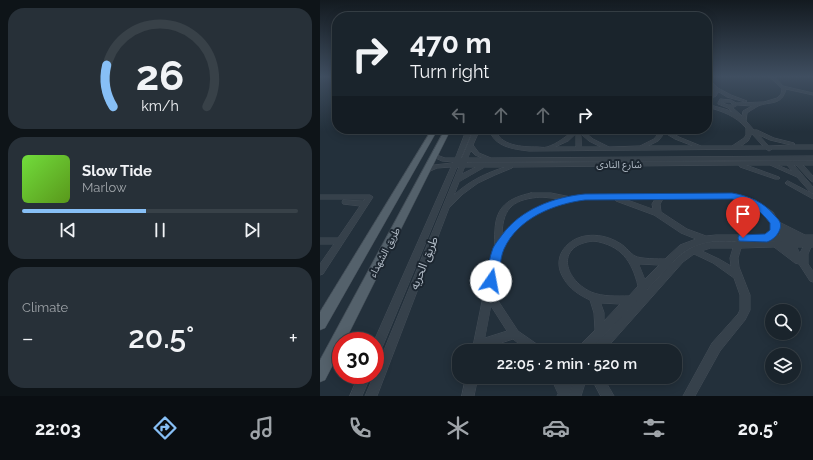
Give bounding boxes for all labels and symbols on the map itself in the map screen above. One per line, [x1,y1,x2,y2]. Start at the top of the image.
street label: شارع النادى [596,159,642,172]
pin [726,197,760,238]
street label: طريق الشهداء [367,225,403,279]
street label: طريق الحريه [407,234,442,292]
position arrow [470,260,512,302]
speed limit sign: 30 [332,332,384,384]

